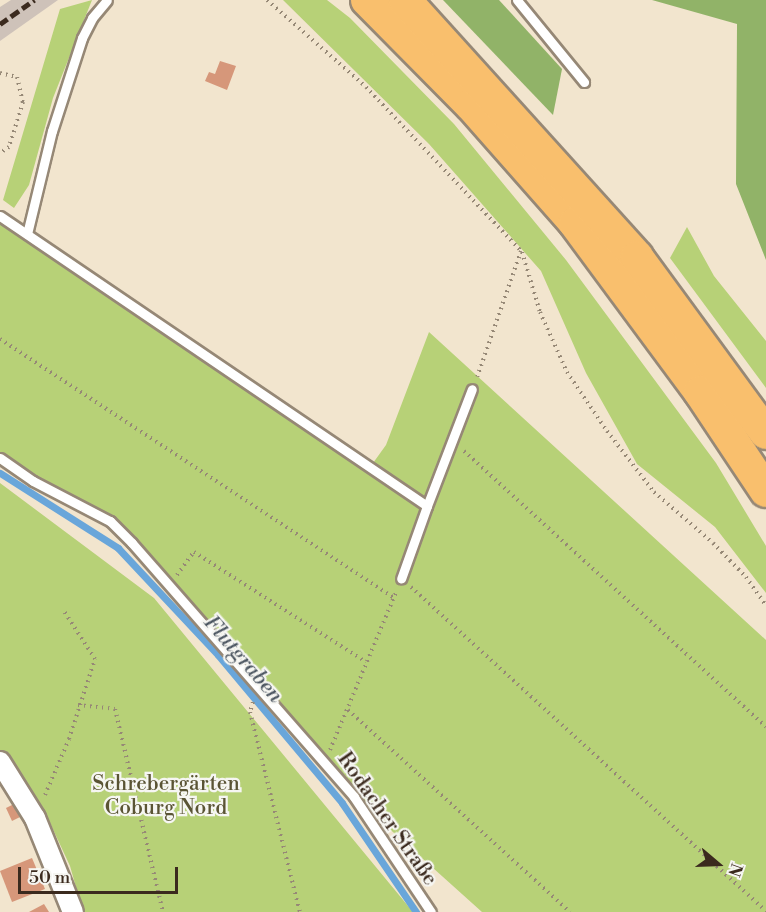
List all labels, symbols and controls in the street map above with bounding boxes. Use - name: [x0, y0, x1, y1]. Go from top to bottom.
- water label: Flutgraben: [198, 610, 288, 708]
- street label: Rodacher Straße: [332, 747, 442, 891]
- park label: Schrebergärten Coburg Nord: [92, 771, 240, 821]
- north arrow: [688, 834, 748, 894]
- scale bar: [21, 855, 182, 893]
- text: N: [724, 861, 747, 879]
- text: 50 m: [29, 866, 70, 889]

